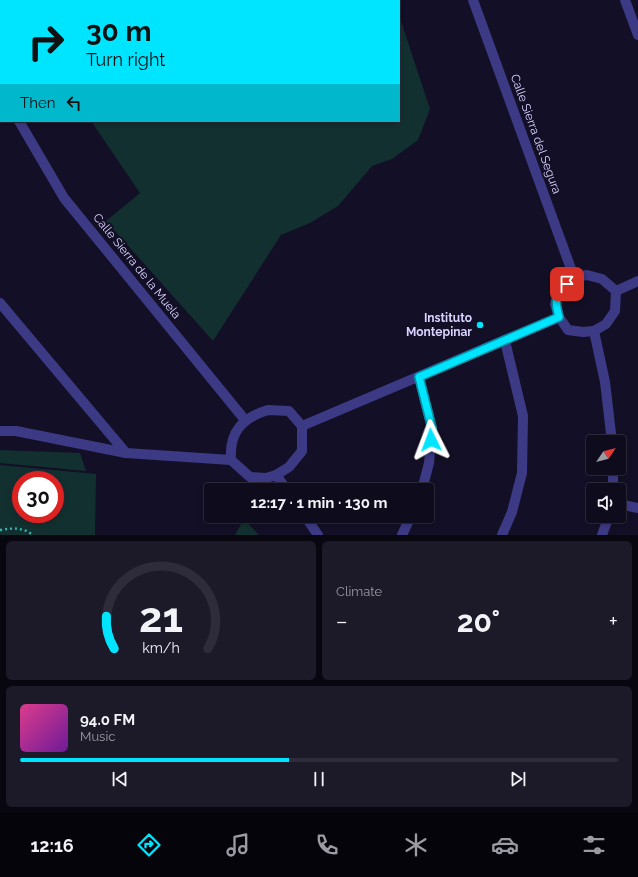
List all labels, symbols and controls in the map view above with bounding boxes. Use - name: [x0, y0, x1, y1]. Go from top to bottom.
- text: 30 m: [86, 15, 152, 48]
- icon: right: [20, 16, 72, 68]
- text: Turn right: [86, 49, 165, 70]
- street label: Calle Sierra del Segura: [508, 72, 564, 196]
- icon: left: [63, 92, 85, 114]
- text: Then: [20, 94, 55, 112]
- street label: Calle Sierra de la Muela: [90, 211, 184, 321]
- pin: [550, 267, 584, 301]
- icon: arrive: [556, 273, 578, 295]
- place label: Instituto Montepinar: [406, 311, 472, 339]
- marker: Instituto Montepinar: [475, 320, 485, 330]
- position arrow: [410, 419, 452, 461]
- north arrow: [586, 435, 626, 475]
- map controls: [586, 435, 626, 523]
- speed limit sign: 30: [12, 471, 64, 523]
- button: sound: [586, 483, 626, 523]
- text: 12:17 · 1 min · 130 m: [251, 494, 387, 512]
- text: Climate: [336, 584, 382, 599]
- text: 21: [139, 592, 183, 641]
- text: 20°: [457, 604, 500, 639]
- text: −: [336, 608, 348, 634]
- text: +: [609, 608, 618, 634]
- text: km/h: [142, 639, 180, 655]
- text: 94.0 FM: [80, 711, 135, 729]
- text: Music: [80, 729, 115, 744]
- icon: previous: [109, 768, 131, 790]
- icon: pause: [308, 768, 330, 790]
- icon: next: [507, 768, 529, 790]
- icon: directions: [135, 831, 163, 859]
- icon: music: [224, 831, 252, 859]
- icon: phone: [313, 831, 341, 859]
- icon: climate: [402, 831, 430, 859]
- icon: car: [491, 831, 519, 859]
- icon: filters: [580, 831, 608, 859]
- text: 12:16: [30, 835, 74, 856]

